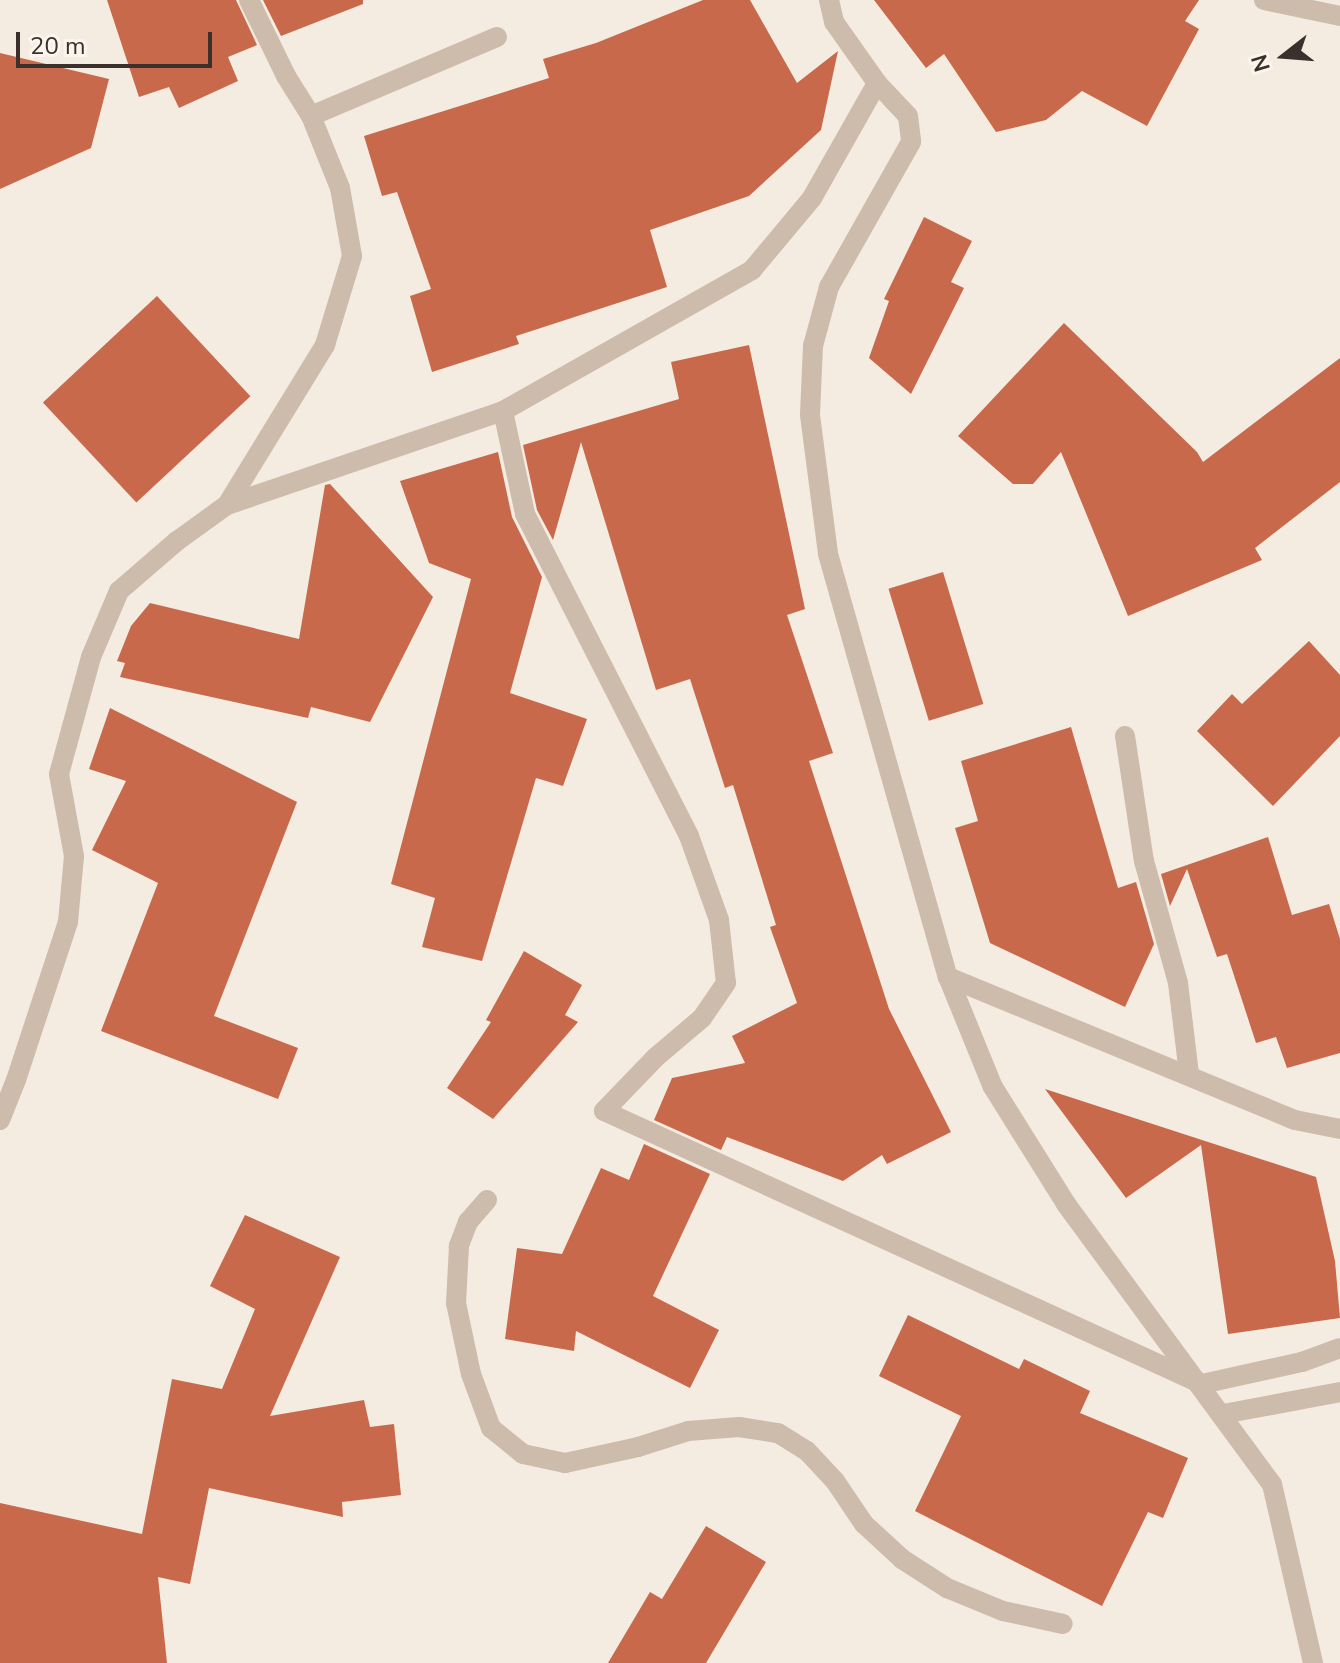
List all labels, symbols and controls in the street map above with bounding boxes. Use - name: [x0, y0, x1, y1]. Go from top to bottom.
- scale bar: [20, 16, 216, 66]
- north arrow: [1244, 16, 1324, 96]
- text: 20 m: [30, 30, 86, 62]
- text: N: [1244, 51, 1278, 75]

